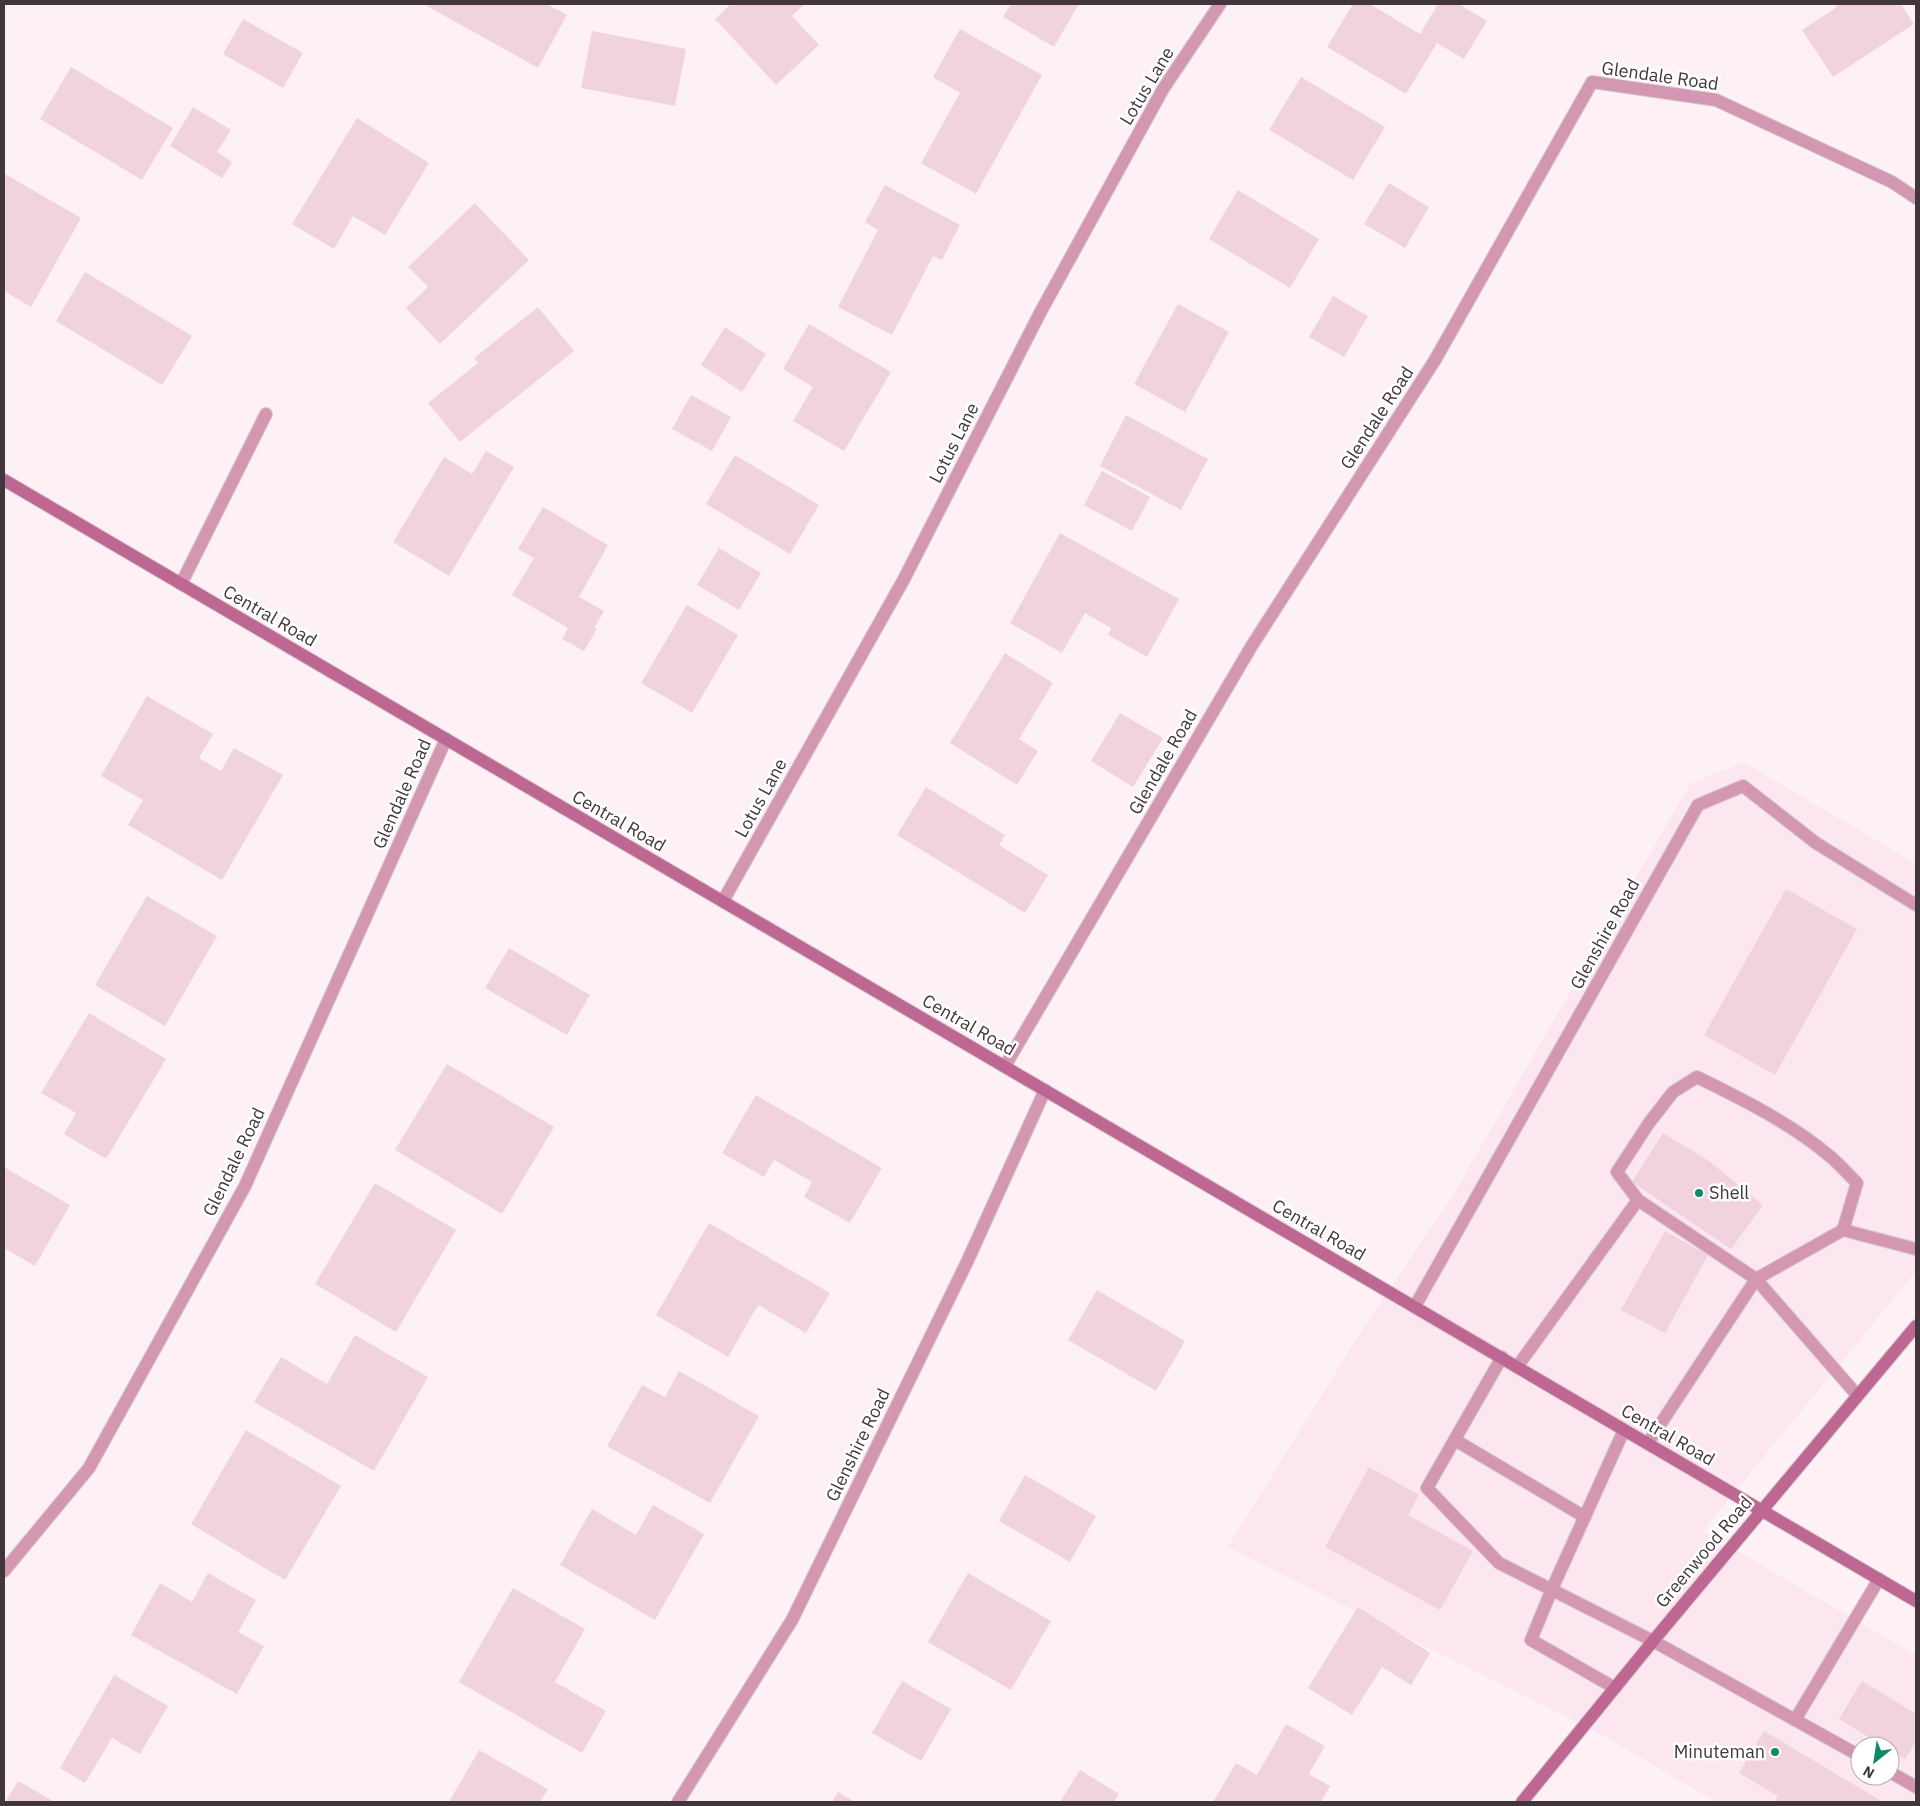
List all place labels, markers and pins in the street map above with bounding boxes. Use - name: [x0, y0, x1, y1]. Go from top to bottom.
- place label: Shell: [1709, 1181, 1749, 1204]
- marker: Shell: [1693, 1187, 1705, 1199]
- place label: Minuteman: [1674, 1740, 1765, 1763]
- marker: Minuteman: [1769, 1746, 1781, 1758]

